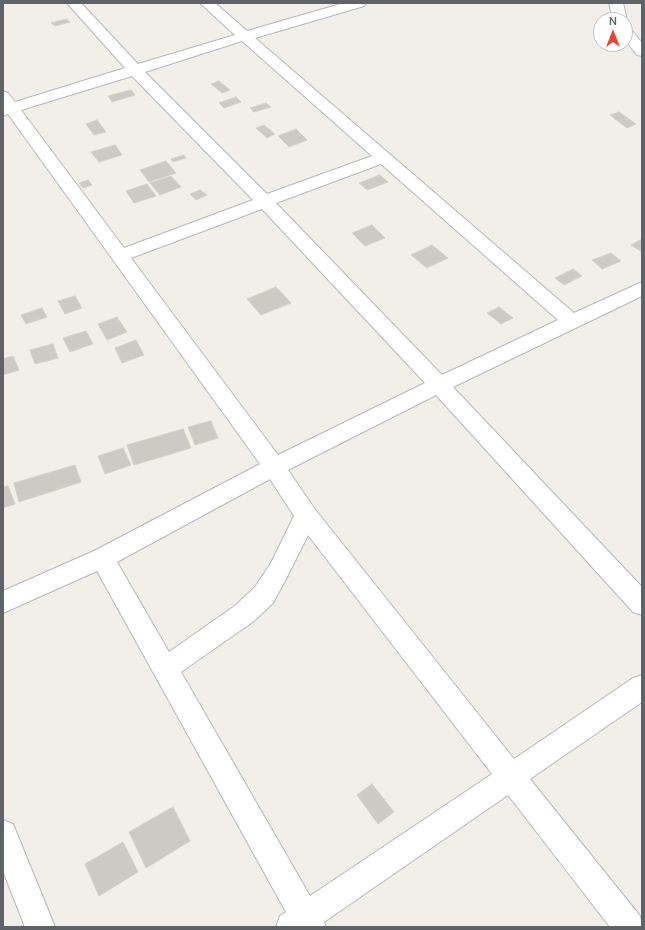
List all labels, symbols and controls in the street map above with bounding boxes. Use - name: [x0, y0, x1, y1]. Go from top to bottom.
- north arrow: [593, 12, 633, 52]
- text: N: [609, 13, 617, 28]

